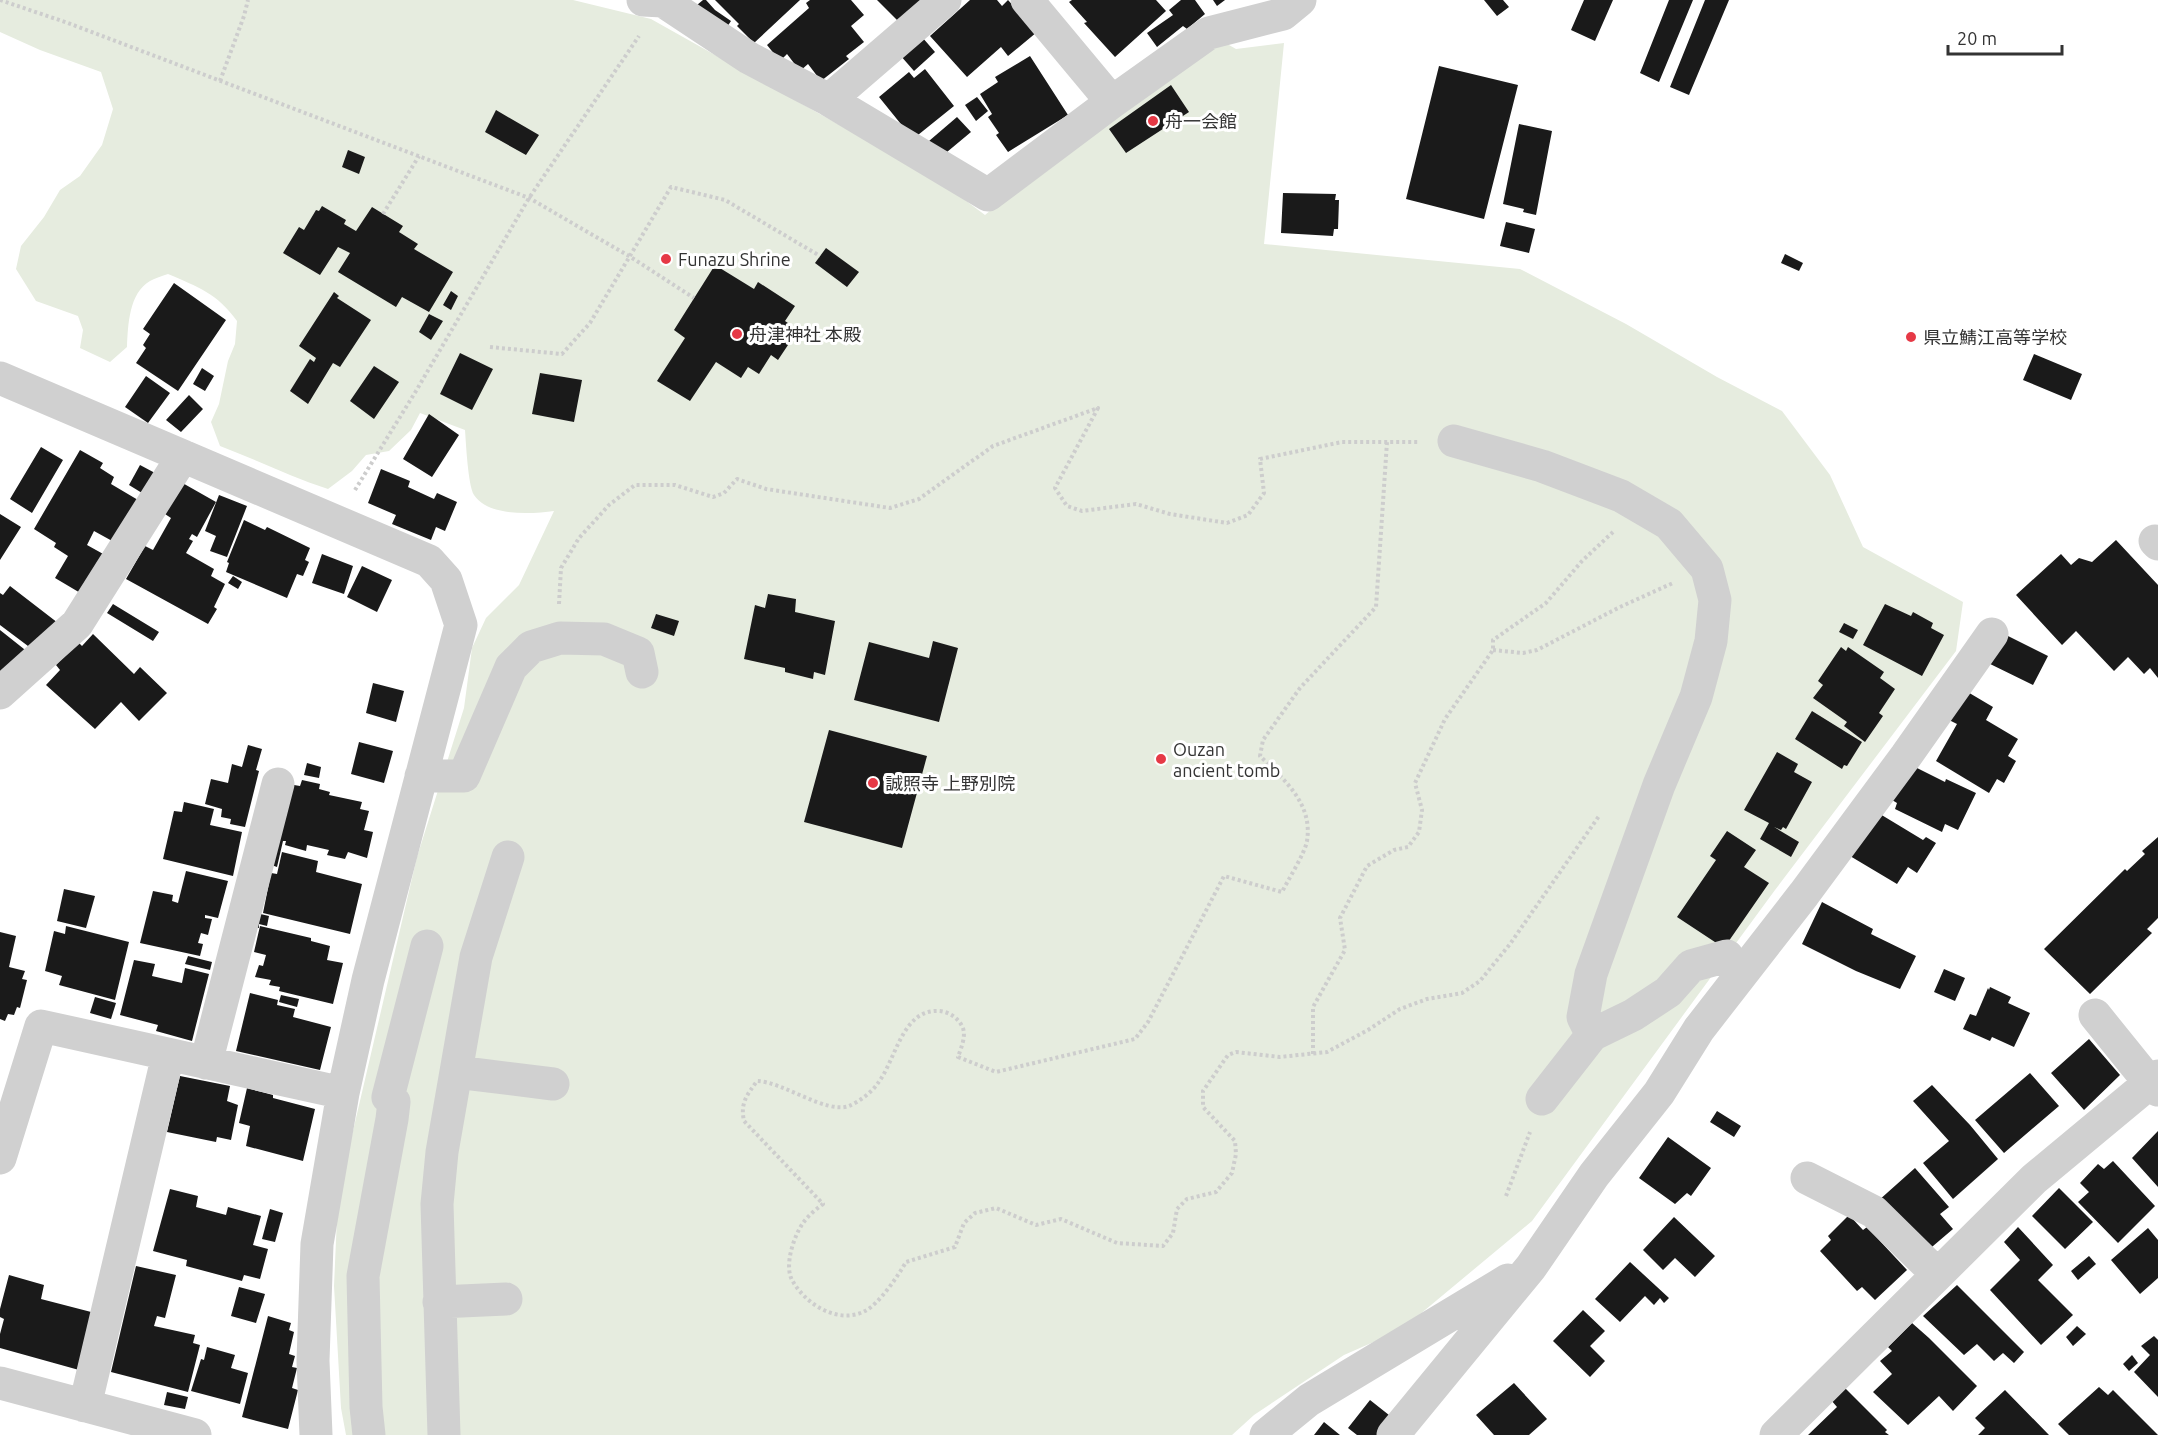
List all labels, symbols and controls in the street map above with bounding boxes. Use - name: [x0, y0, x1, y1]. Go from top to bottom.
- scale bar: [1948, 18, 2062, 56]
- text: 20 m: [1957, 28, 1997, 48]
- place label: 舟一会館: [1165, 111, 1237, 131]
- marker: 舟一会館: [1146, 114, 1160, 128]
- place label: Funazu Shrine: [678, 249, 791, 269]
- marker: Funazu Shrine: [659, 252, 673, 266]
- place label: 舟津神社 本殿: [749, 324, 861, 344]
- marker: 舟津神社 本殿: [730, 327, 744, 341]
- place label: 県立鯖江高等学校: [1923, 327, 2067, 347]
- marker: 県立鯖江高等学校: [1904, 330, 1918, 344]
- place label: Ouzan ancient tomb: [1173, 739, 1280, 780]
- marker: Ouzan ancient tomb: [1154, 752, 1168, 766]
- place label: 誠照寺 上野別院: [885, 773, 1015, 793]
- marker: 誠照寺 上野別院: [866, 776, 880, 790]

